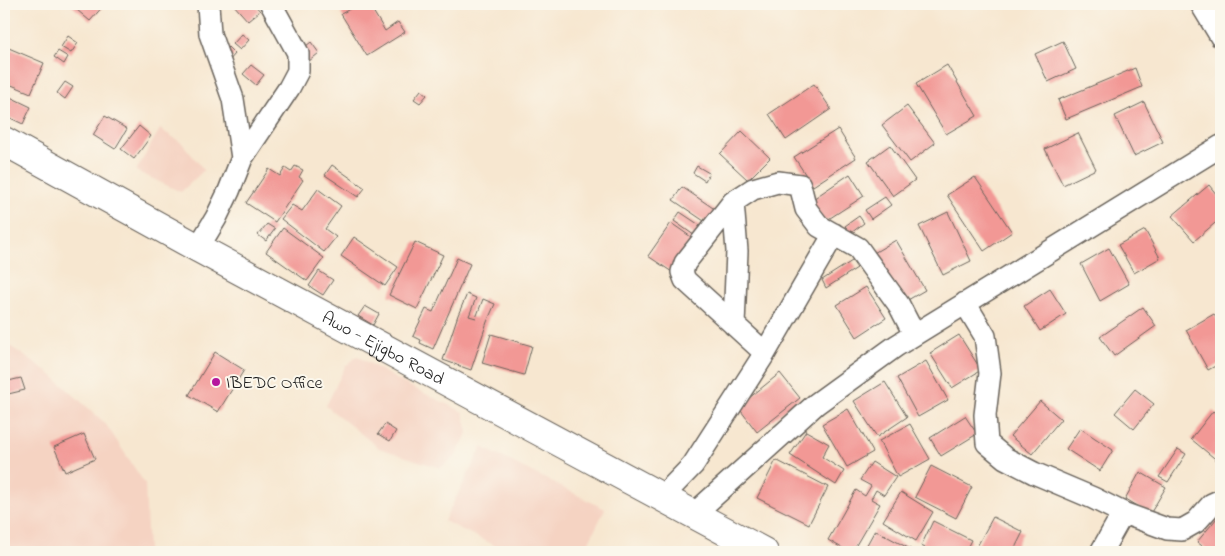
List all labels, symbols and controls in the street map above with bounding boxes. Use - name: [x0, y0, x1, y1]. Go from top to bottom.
- street label: Awo - Ejigbo Road: [317, 306, 448, 393]
- place label: IBEDC Office: [226, 371, 323, 397]
- marker: IBEDC Office: [210, 376, 222, 388]

